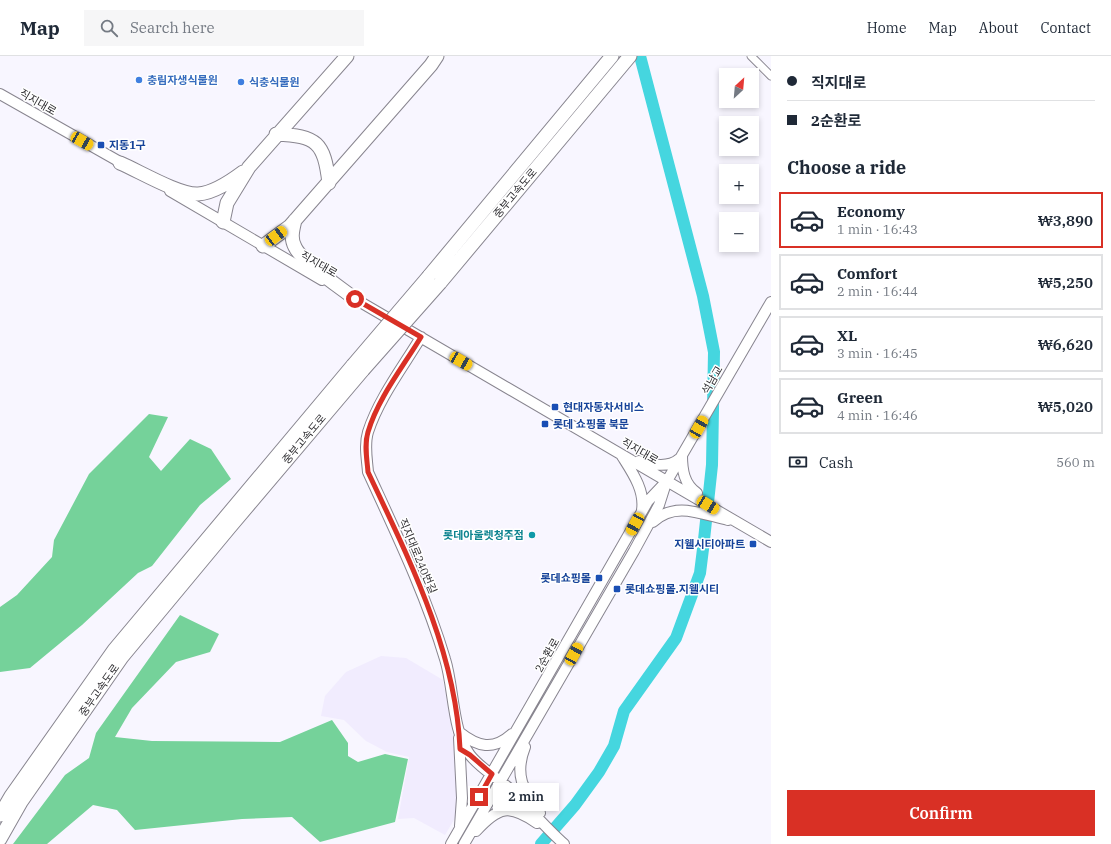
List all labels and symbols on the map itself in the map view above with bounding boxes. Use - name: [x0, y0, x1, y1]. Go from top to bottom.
- north arrow: [719, 68, 759, 108]
- place label: 충림자생식물원: [147, 73, 218, 87]
- marker: 충림자생식물원: [134, 75, 144, 85]
- place label: 식충식물원: [249, 75, 300, 89]
- marker: 식충식물원: [236, 77, 246, 87]
- street label: 직지대로: [17, 86, 59, 118]
- car: [69, 130, 95, 152]
- place label: 지동1구: [109, 138, 146, 152]
- marker: 지동1구: [96, 140, 106, 150]
- street label: 중부고속도로: [490, 165, 540, 221]
- car: [263, 224, 289, 248]
- street label: 직지대로: [298, 248, 340, 280]
- route start: [346, 290, 364, 308]
- car: [448, 350, 474, 372]
- street label: 석남교: [698, 363, 726, 397]
- place label: 현대자동차서비스: [563, 400, 644, 414]
- marker: 현대자동차서비스: [550, 402, 560, 412]
- street label: 중부고속도로: [279, 411, 329, 467]
- car: [688, 414, 710, 440]
- place label: 롯데 쇼핑몰 북문: [553, 417, 629, 431]
- marker: 롯데 쇼핑몰 북문: [540, 419, 550, 429]
- street label: 직지대로: [619, 435, 661, 467]
- car: [695, 494, 721, 516]
- car: [624, 511, 646, 537]
- street label: 직지대로240번길: [396, 516, 440, 596]
- place label: 롯데아울렛청주점: [443, 528, 524, 542]
- marker: 롯데아울렛청주점: [527, 530, 537, 540]
- place label: 지웰시티아파트: [674, 537, 745, 551]
- marker: 지웰시티아파트: [748, 539, 758, 549]
- place label: 롯데쇼핑몰: [540, 571, 591, 585]
- marker: 롯데쇼핑몰: [594, 573, 604, 583]
- place label: 롯데쇼핑몰.지웰시티: [625, 582, 719, 596]
- marker: 롯데쇼핑몰.지웰시티: [612, 584, 622, 594]
- street label: 2순환로: [532, 635, 562, 675]
- car: [563, 641, 585, 667]
- street label: 중부고속도로: [76, 661, 122, 719]
- callout: 2 min: [493, 783, 559, 811]
- route end: [470, 788, 488, 806]

